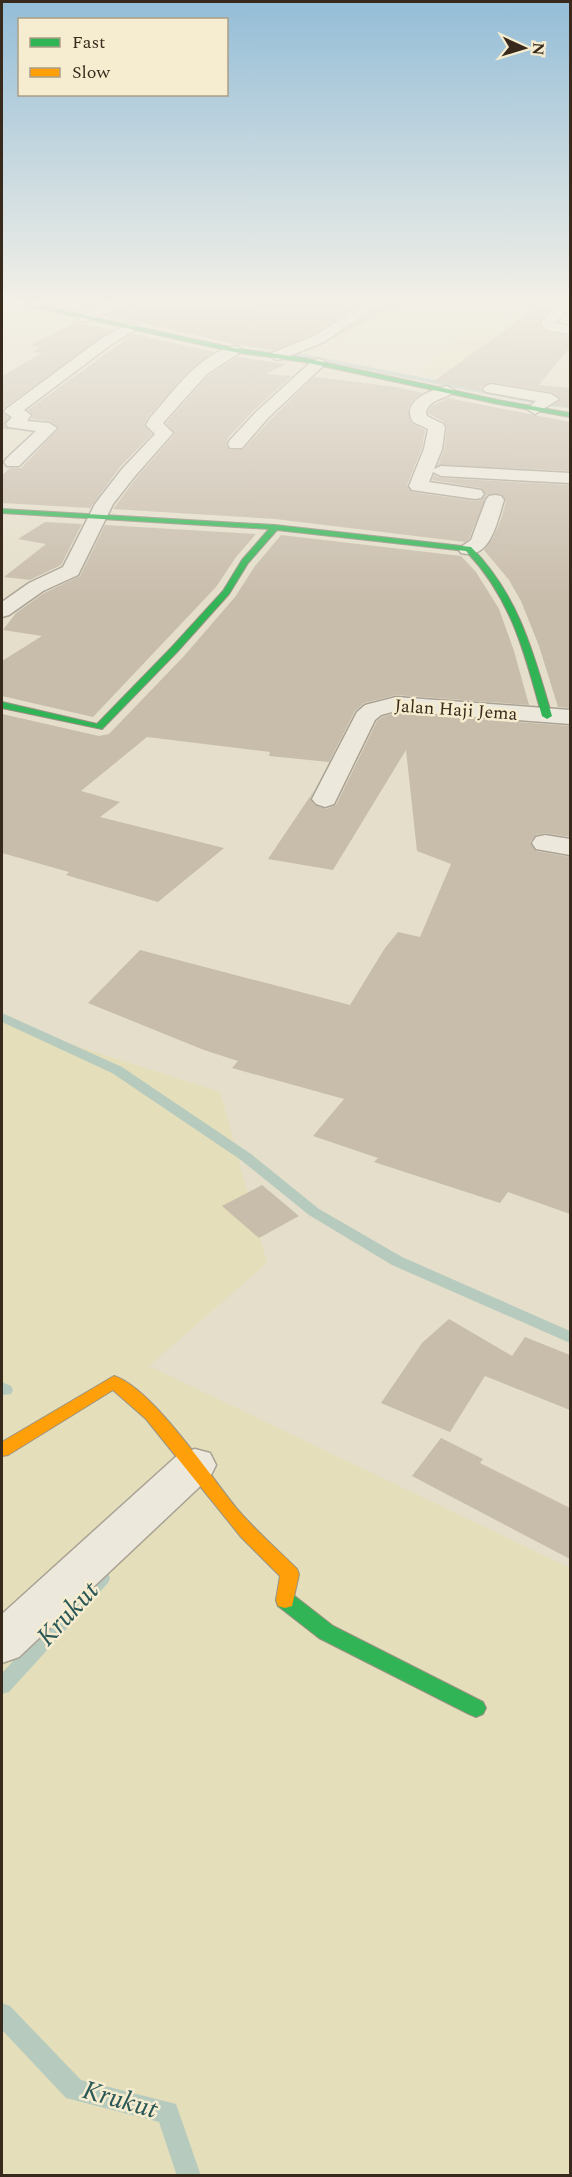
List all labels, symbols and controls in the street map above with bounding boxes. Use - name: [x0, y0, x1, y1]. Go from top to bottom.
- legend: [18, 18, 228, 96]
- north arrow: [494, 18, 554, 78]
- text: Fast: [72, 29, 105, 56]
- text: N: [526, 42, 550, 56]
- text: Slow: [72, 59, 111, 86]
- street label: Jalan Haji Jema: [394, 692, 518, 728]
- water label: Krukut: [27, 1571, 110, 1656]
- water label: Krukut: [77, 2069, 163, 2131]

